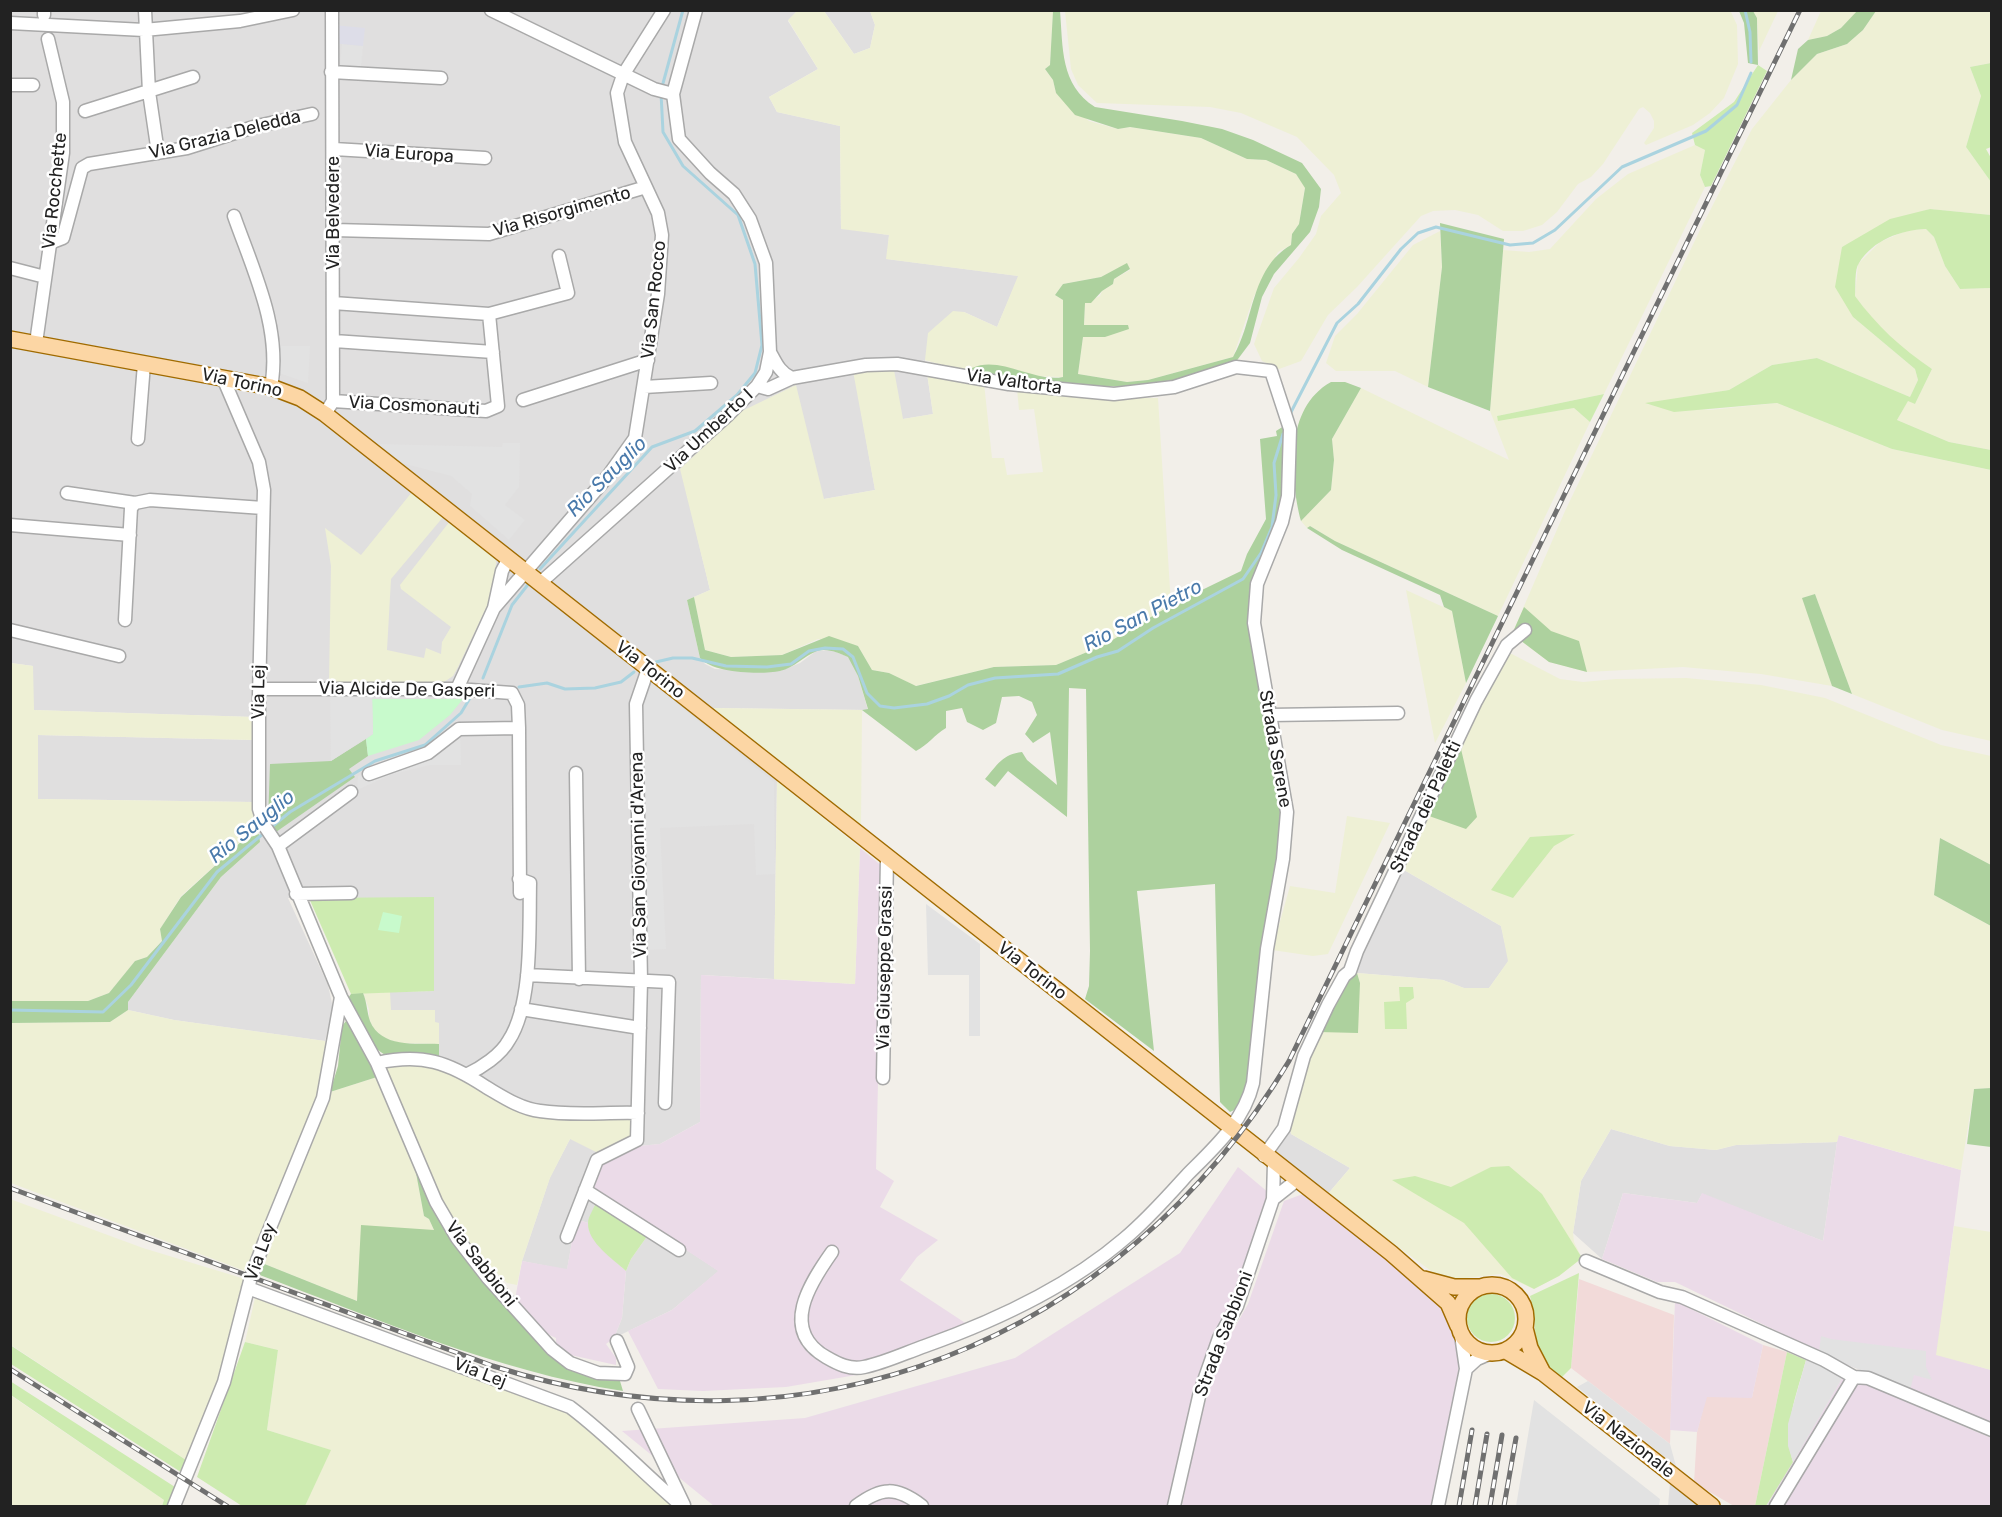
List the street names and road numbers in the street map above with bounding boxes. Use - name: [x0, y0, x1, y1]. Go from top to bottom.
- street label: Via Grazia Deledda: [147, 106, 303, 164]
- street label: Via Rocchette: [38, 131, 72, 251]
- street label: Via Europa: [363, 140, 455, 168]
- street label: Via Belvedere: [323, 156, 345, 270]
- street label: Via Risorgimento: [491, 182, 633, 242]
- street label: Via San Rocco: [637, 240, 671, 360]
- street label: Via Torino: [200, 364, 284, 402]
- street label: Via Valtorta: [965, 365, 1063, 399]
- street label: Via Umberto I: [660, 384, 758, 478]
- street label: Via Cosmonauti: [348, 392, 480, 420]
- street label: Via Torino: [611, 636, 689, 704]
- street label: Via Lej: [248, 664, 270, 720]
- street label: Via Alcide De Gasperi: [319, 678, 495, 702]
- street label: Strada Serene: [1254, 689, 1296, 809]
- street label: Strada dei Paletti: [1386, 737, 1466, 877]
- street label: Via San Giovanni d'Arena: [626, 751, 652, 959]
- street label: Via Giuseppe Grassi: [873, 885, 897, 1051]
- street label: Via Torino: [993, 937, 1071, 1005]
- street label: Via Sabbioni: [441, 1217, 521, 1311]
- street label: Via Ley: [241, 1220, 281, 1284]
- street label: Strada Sabbioni: [1190, 1268, 1258, 1400]
- street label: Via Lej: [450, 1353, 510, 1393]
- street label: Via Nazionale: [1577, 1397, 1679, 1483]

